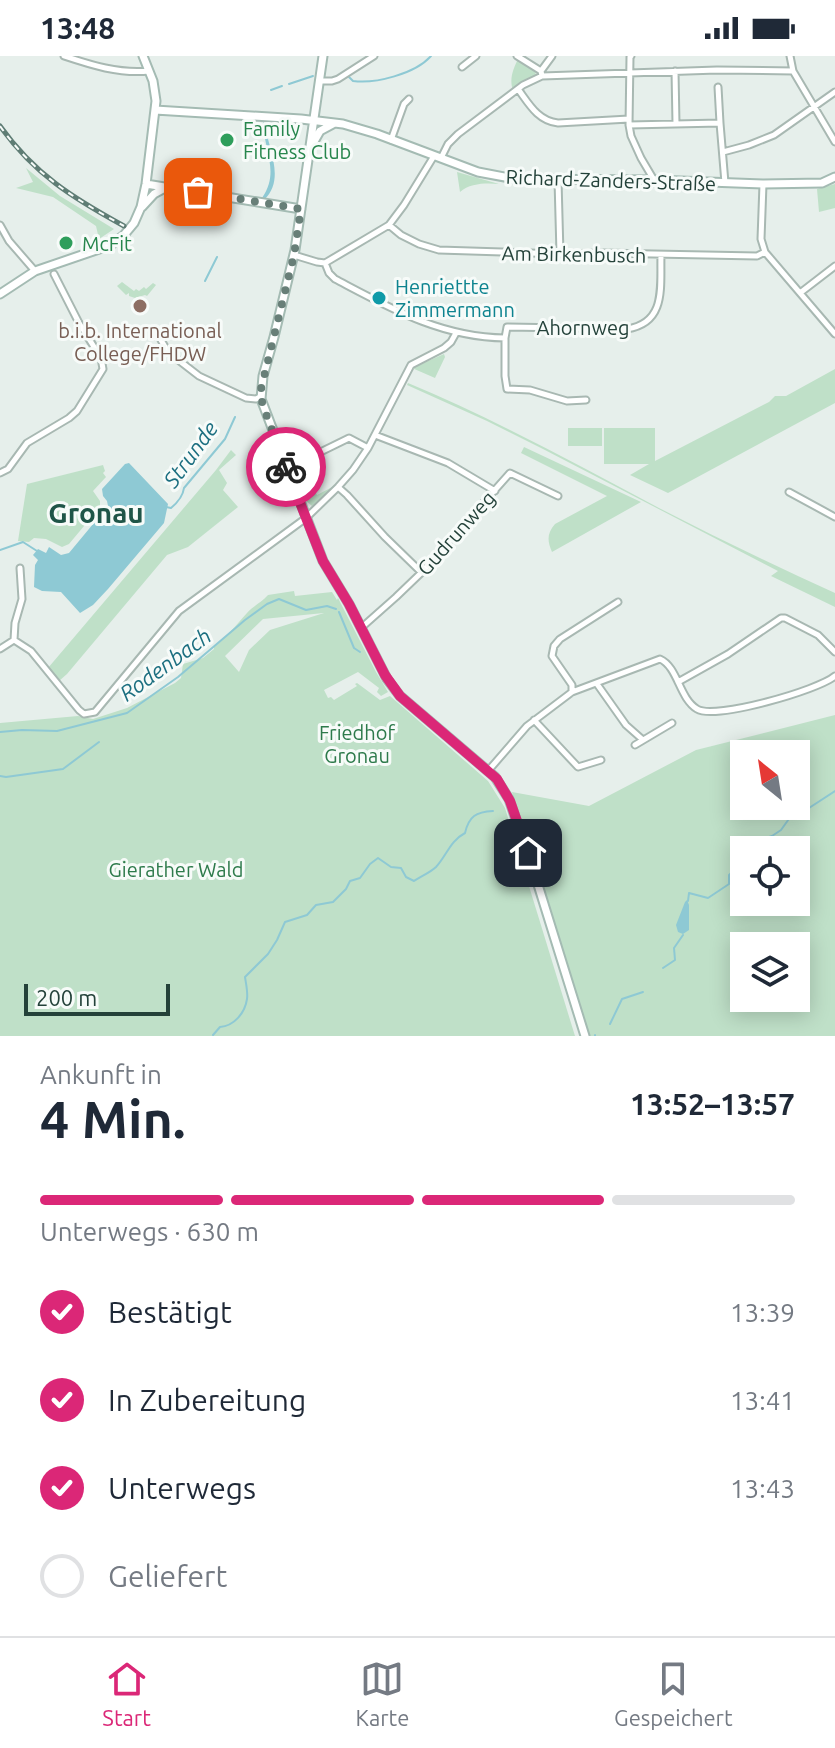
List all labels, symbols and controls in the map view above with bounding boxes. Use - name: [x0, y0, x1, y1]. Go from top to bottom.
- text: 13:48: [40, 11, 115, 45]
- place label: Family Fitness Club: [243, 117, 351, 163]
- marker: Family Fitness Club: [218, 131, 236, 149]
- pin: [164, 158, 232, 226]
- street label: Richard-Zanders-Straße: [505, 165, 717, 195]
- icon: bag: [176, 170, 220, 214]
- place label: McFit: [82, 232, 132, 255]
- marker: McFit: [57, 234, 75, 252]
- street label: Am Birkenbusch: [501, 241, 647, 267]
- place label: Henriettte Zimmermann: [395, 275, 515, 321]
- marker: Henriettte Zimmermann: [370, 289, 388, 307]
- marker: b.i.b. International College/FHDW: [131, 297, 149, 315]
- street label: Ahornweg: [536, 316, 630, 339]
- place label: b.i.b. International College/FHDW: [58, 319, 222, 365]
- water label: Strunde: [157, 416, 222, 493]
- courier: [246, 427, 326, 507]
- icon: bike: [264, 445, 308, 489]
- street label: Gudrunweg: [412, 486, 500, 580]
- district label: Gronau: [48, 497, 144, 528]
- water label: Rodenbach: [114, 622, 216, 706]
- park label: Friedhof Gronau: [319, 721, 395, 767]
- north arrow: [730, 740, 810, 820]
- map controls: [730, 740, 810, 1012]
- pin: [494, 819, 562, 887]
- icon: home: [506, 831, 550, 875]
- button: locate: [730, 836, 810, 916]
- park label: Gierather Wald: [109, 858, 243, 881]
- button: layers: [730, 932, 810, 1012]
- scale bar: [24, 980, 170, 1016]
- text: 200 m: [36, 985, 97, 1010]
- text: Ankunft in: [40, 1060, 162, 1089]
- text: 13:52–13:57: [630, 1087, 795, 1121]
- text: 4 Min.: [40, 1090, 186, 1148]
- text: Unterwegs · 630 m: [40, 1217, 259, 1246]
- icon: check: [40, 1290, 84, 1334]
- text: Bestätigt: [108, 1295, 232, 1329]
- text: 13:39: [730, 1298, 795, 1327]
- icon: check: [40, 1378, 84, 1422]
- text: In Zubereitung: [108, 1383, 306, 1417]
- text: 13:41: [730, 1386, 795, 1415]
- icon: check: [40, 1466, 84, 1510]
- text: Unterwegs: [108, 1471, 256, 1505]
- text: 13:43: [730, 1474, 795, 1503]
- text: Geliefert: [108, 1559, 227, 1593]
- tab: Start: [102, 1657, 151, 1730]
- tab: Karte: [356, 1657, 409, 1730]
- tab: Gespeichert: [614, 1657, 733, 1730]

